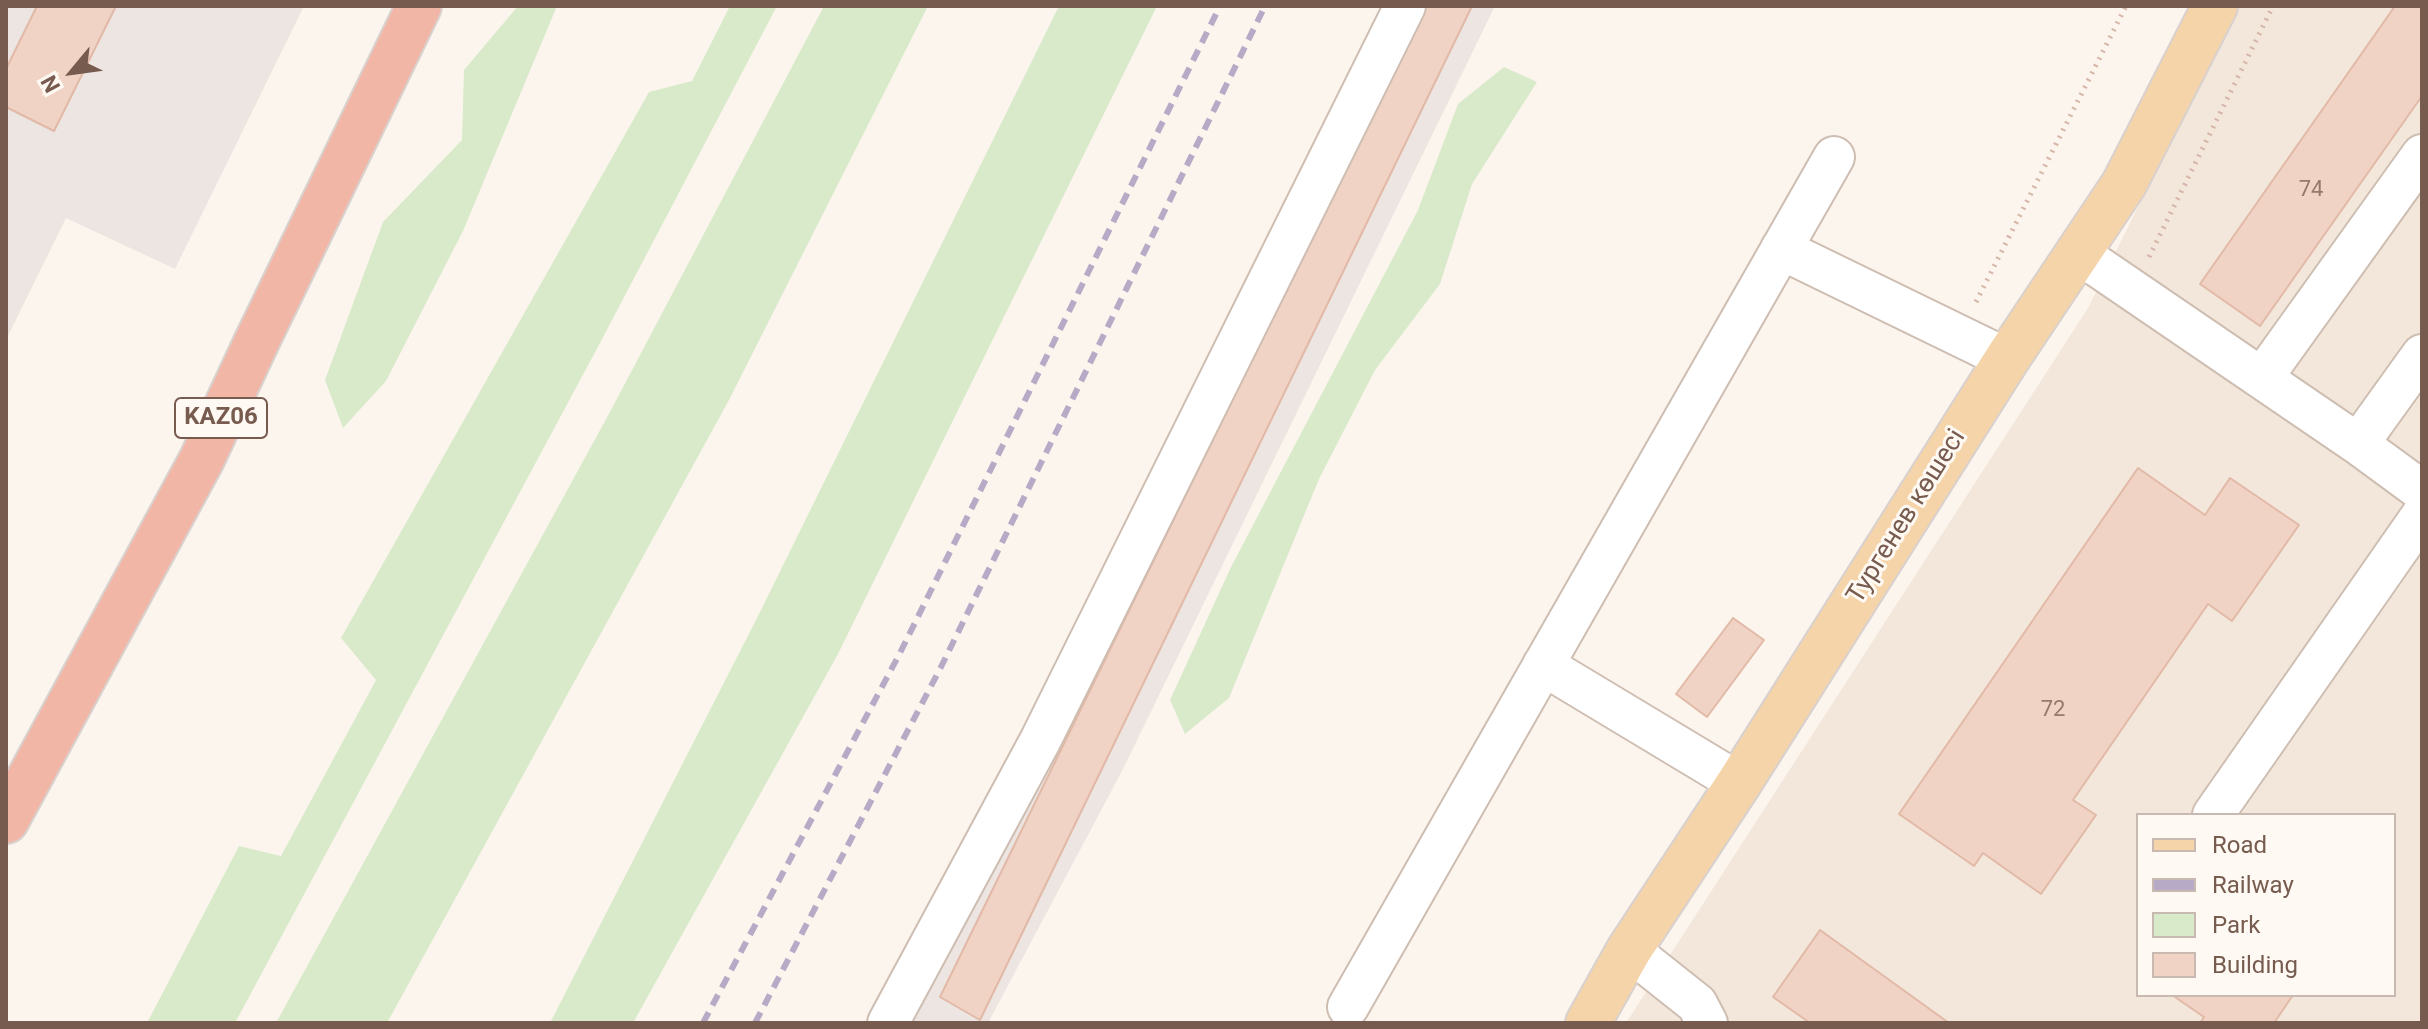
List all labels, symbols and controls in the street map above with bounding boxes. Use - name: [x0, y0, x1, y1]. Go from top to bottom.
- north arrow: [32, 32, 112, 112]
- text: N: [36, 71, 65, 97]
- house number: 74: [2299, 177, 2323, 203]
- road number: KАZ06: [175, 398, 267, 438]
- street label: Тургенев көшесі: [1841, 424, 1973, 610]
- house number: 72: [2041, 697, 2065, 723]
- legend: [2136, 813, 2396, 997]
- text: Road: [2212, 831, 2267, 859]
- text: Railway: [2212, 871, 2294, 899]
- text: Park: [2212, 911, 2260, 939]
- text: Building: [2212, 951, 2298, 979]

